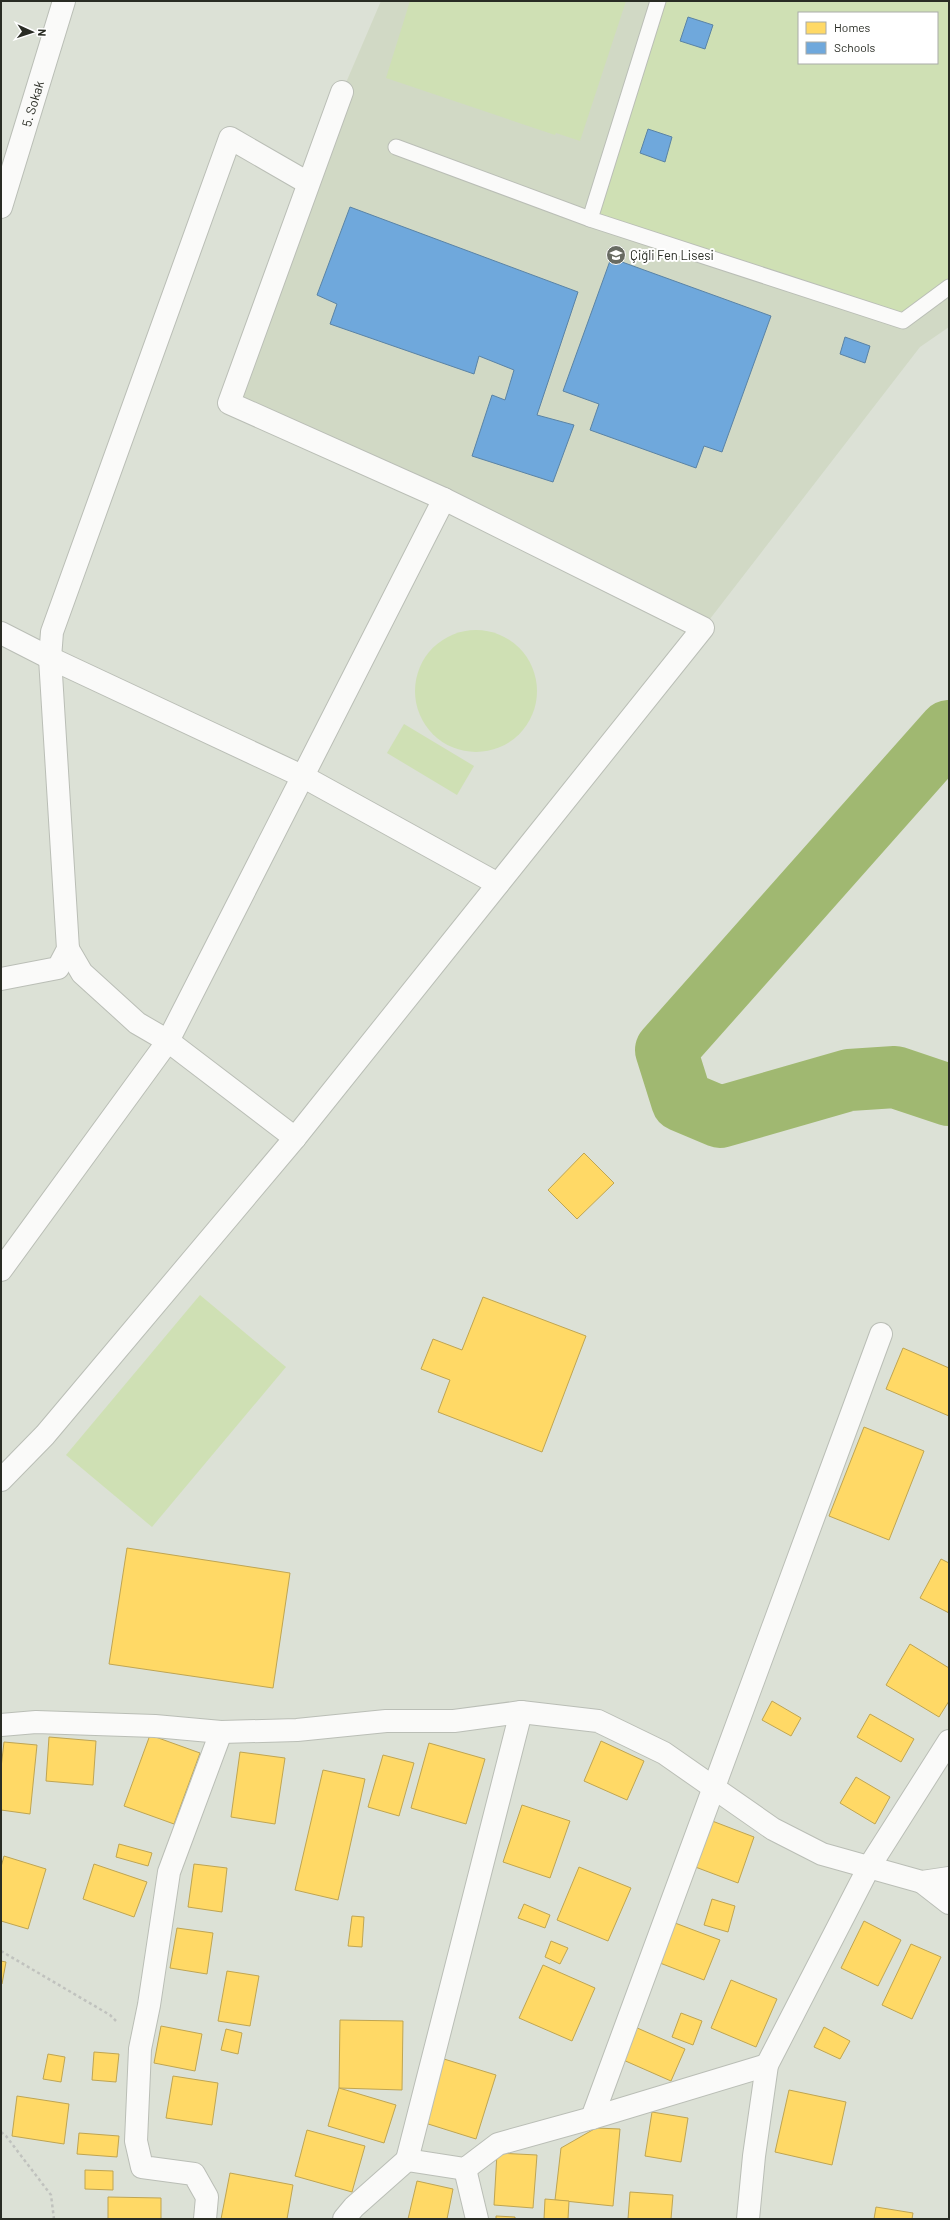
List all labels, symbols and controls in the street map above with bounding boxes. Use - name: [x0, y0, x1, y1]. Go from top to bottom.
- north arrow: [12, 12, 52, 52]
- legend: [798, 12, 938, 64]
- text: Homes: [834, 20, 871, 34]
- text: N: [36, 29, 49, 37]
- text: Schools: [834, 40, 875, 54]
- street label: 5. Sokak: [18, 78, 47, 129]
- school or university icon: Çiğli Fen Lisesi: [605, 244, 627, 266]
- place label: Çiğli Fen Lisesi: [630, 247, 714, 263]

